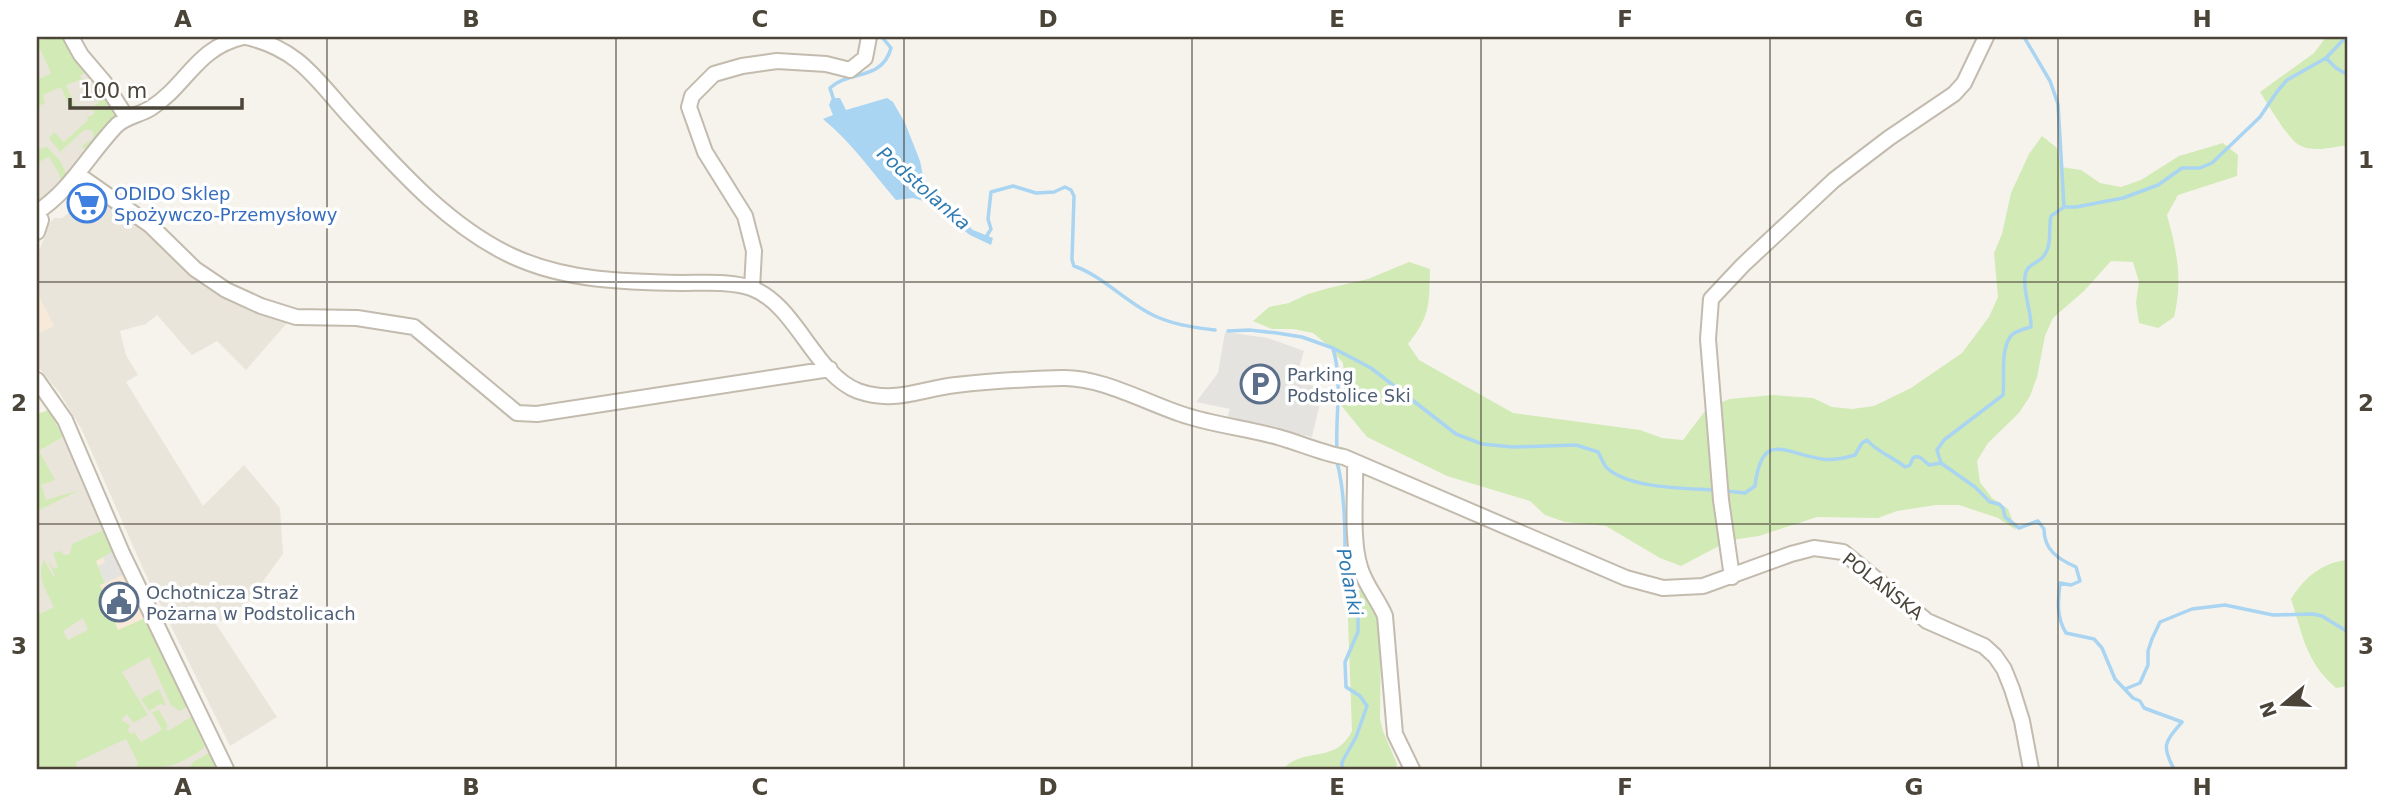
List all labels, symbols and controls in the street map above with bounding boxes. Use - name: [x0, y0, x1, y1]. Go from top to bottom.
- text: A: [174, 6, 192, 32]
- text: B: [462, 6, 480, 32]
- text: C: [752, 6, 768, 32]
- text: D: [1038, 6, 1058, 32]
- text: E: [1329, 6, 1345, 32]
- text: F: [1617, 6, 1633, 32]
- text: G: [1905, 6, 1923, 32]
- text: H: [2192, 6, 2212, 32]
- scale bar: [70, 66, 242, 110]
- text: 100 m: [80, 79, 147, 103]
- water label: Podstolanka: [873, 142, 975, 234]
- text: 1: [11, 147, 27, 173]
- text: 1: [2358, 147, 2374, 173]
- supermarket icon: ODIDO Sklep Spożywczo-Przemysłowy: [66, 182, 108, 224]
- place label: ODIDO Sklep Spożywczo-Przemysłowy: [114, 183, 338, 225]
- parking icon: Parking Podstolice Ski: [1239, 363, 1281, 405]
- place label: Parking Podstolice Ski: [1287, 364, 1411, 406]
- text: 2: [11, 390, 27, 416]
- text: 2: [2358, 390, 2374, 416]
- water label: Polanki: [1333, 546, 1367, 618]
- street label: POLAŃSKA: [1839, 548, 1928, 624]
- public building icon: Ochotnicza Straż Pożarna w Podstolicach: [98, 581, 140, 623]
- place label: Ochotnicza Straż Pożarna w Podstolicach: [146, 582, 356, 624]
- text: 3: [11, 633, 27, 659]
- text: 3: [2358, 633, 2374, 659]
- north arrow: [2248, 670, 2318, 740]
- text: N: [2255, 698, 2281, 721]
- text: A: [174, 774, 192, 800]
- text: B: [462, 774, 480, 800]
- text: C: [752, 774, 768, 800]
- text: D: [1038, 774, 1058, 800]
- text: E: [1329, 774, 1345, 800]
- text: F: [1617, 774, 1633, 800]
- text: G: [1905, 774, 1923, 800]
- text: H: [2192, 774, 2212, 800]

